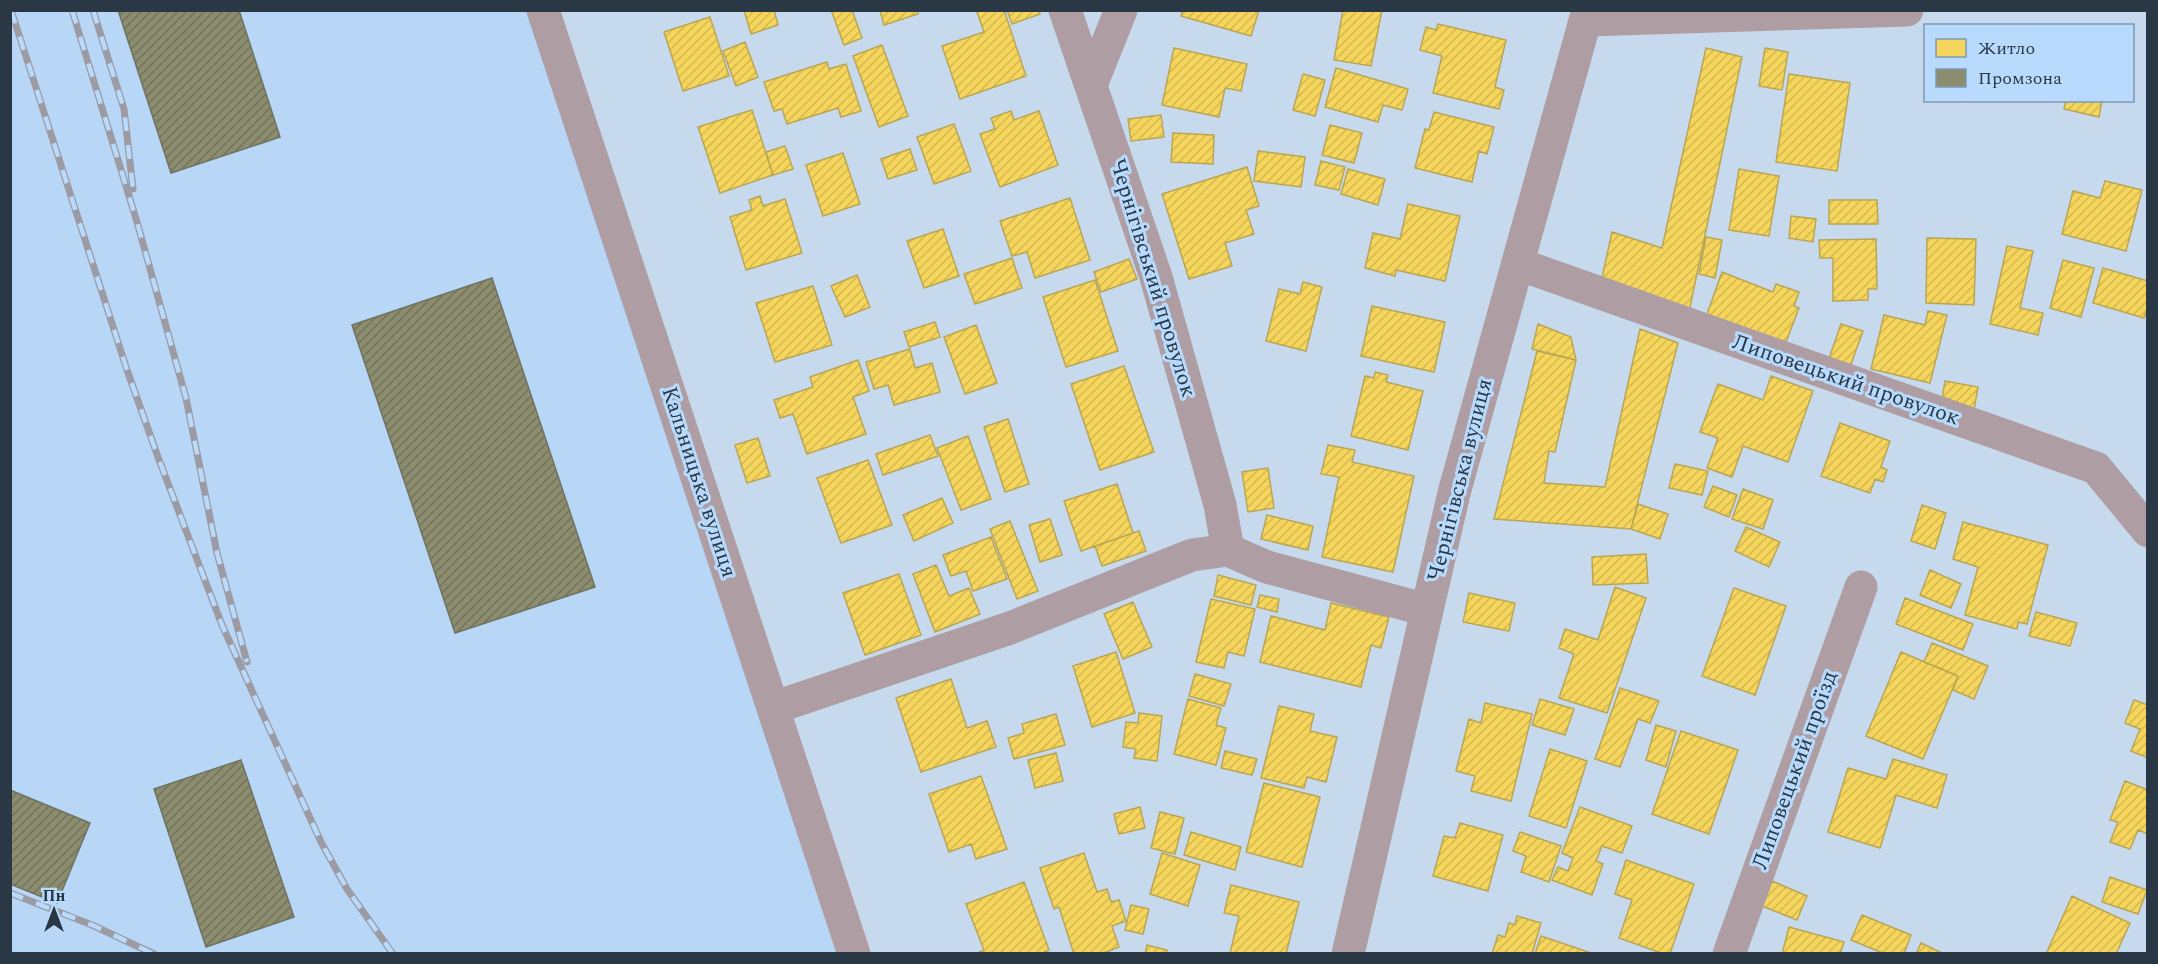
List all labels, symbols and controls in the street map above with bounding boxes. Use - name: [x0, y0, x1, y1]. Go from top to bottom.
- legend: [1924, 24, 2134, 102]
- text: Житло: [1978, 35, 2035, 62]
- text: Промзона: [1978, 65, 2062, 92]
- street label: Чернігівський провулок: [1101, 155, 1205, 401]
- street label: Липовецький провулок: [1728, 326, 1964, 434]
- street label: Чернігівська вулиця: [1419, 375, 1501, 585]
- street label: Кальницька вулиця: [653, 382, 745, 582]
- street label: Липовецький проїзд: [1744, 666, 1846, 874]
- north arrow: [24, 880, 84, 940]
- text: Пн: [42, 884, 66, 908]

